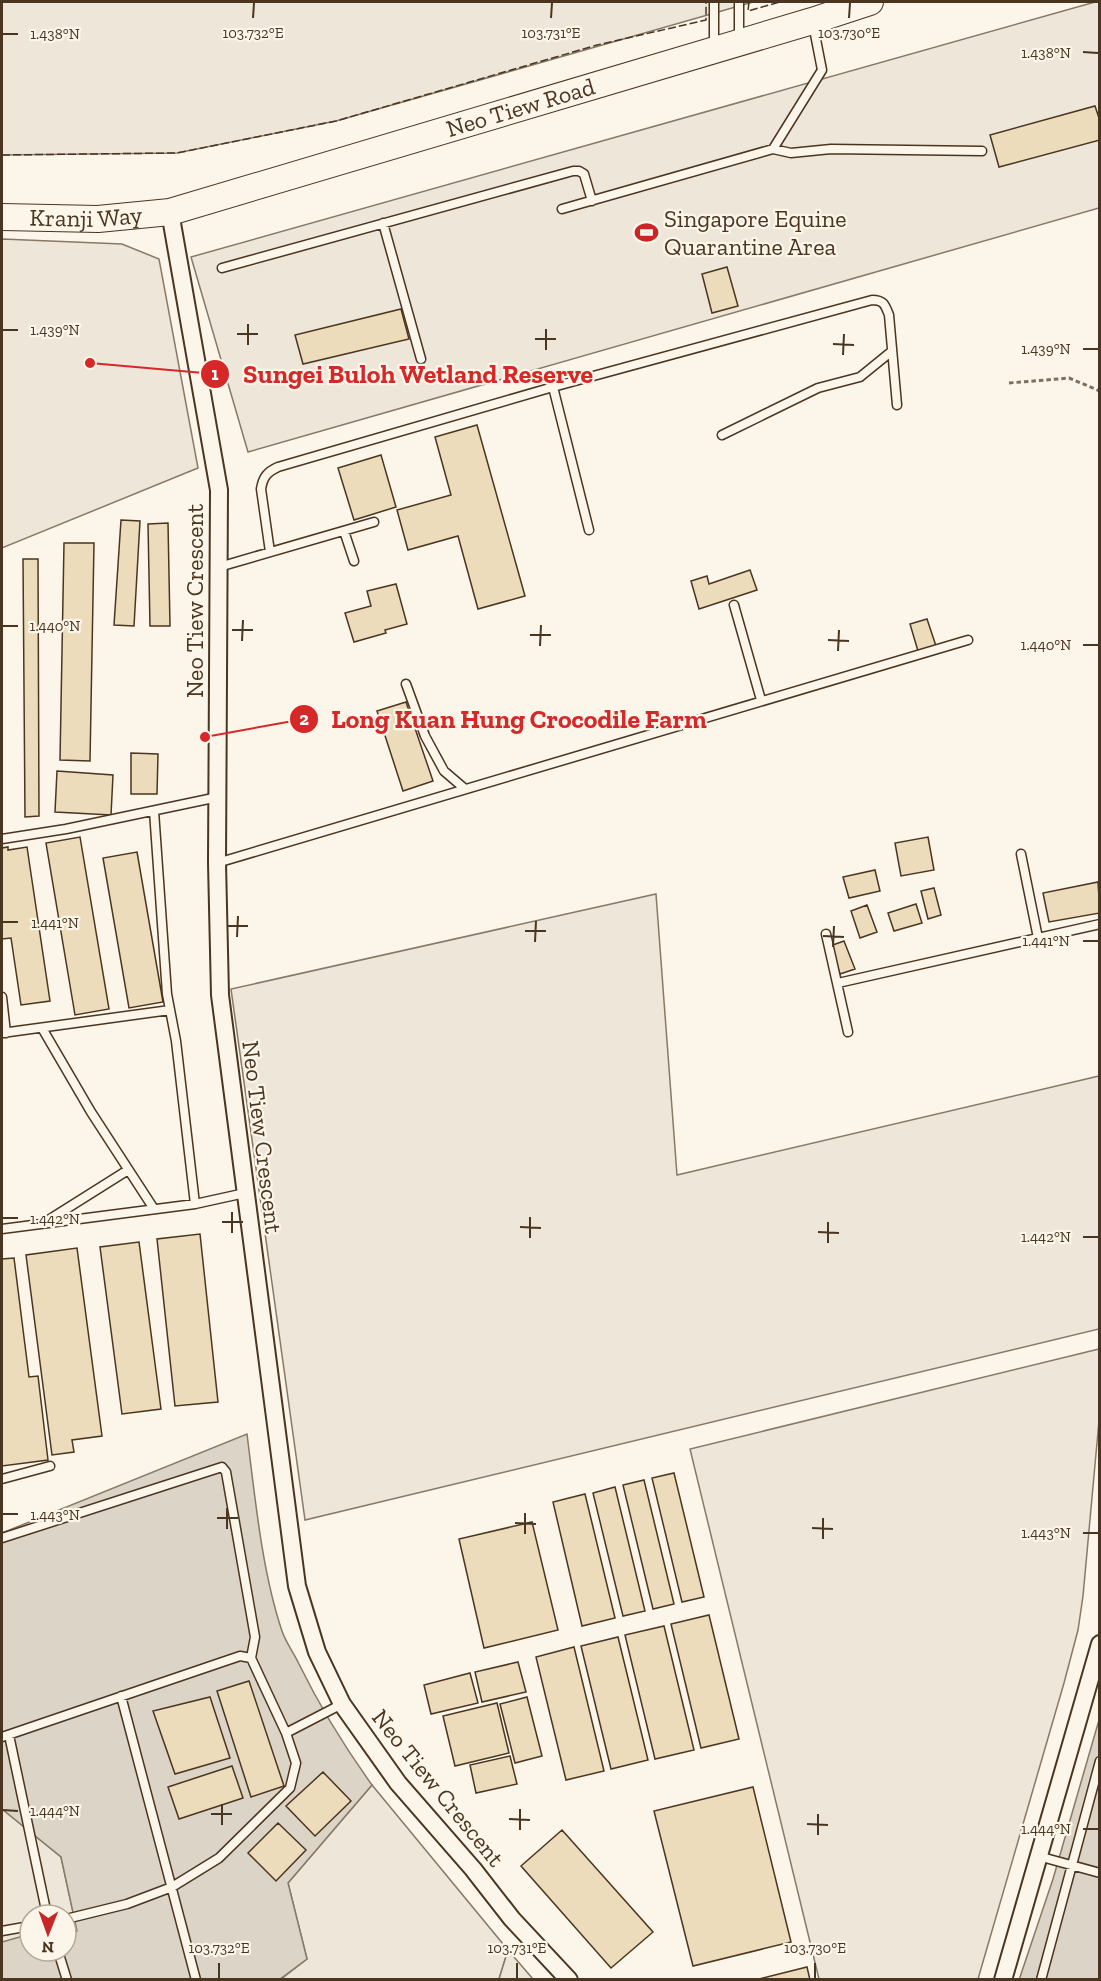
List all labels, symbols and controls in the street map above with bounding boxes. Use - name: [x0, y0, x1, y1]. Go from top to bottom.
- text: 103.732°E: [222, 24, 284, 42]
- text: 103.731°E: [522, 24, 581, 42]
- text: 103.730°E: [818, 24, 880, 42]
- text: 1.438°N: [30, 25, 80, 43]
- text: 1.438°N: [1021, 44, 1071, 62]
- street label: Neo Tiew Road: [443, 71, 598, 143]
- street label: Kranji Way: [29, 200, 144, 233]
- place label: Singapore Equine Quarantine Area: [664, 204, 846, 261]
- sports icon: Singapore Equine Quarantine Area: [633, 220, 659, 246]
- text: 1.439°N: [30, 321, 80, 339]
- text: 1.439°N: [1021, 340, 1071, 358]
- callout: Sungei Buloh Wetland Reserve: [200, 352, 605, 396]
- text: Sungei Buloh Wetland Reserve: [243, 358, 593, 390]
- text: 1: [211, 363, 219, 385]
- street label: Neo Tiew Crescent: [180, 504, 209, 698]
- text: 1.440°N: [30, 617, 80, 635]
- text: 1.440°N: [1021, 636, 1071, 654]
- callout: Long Kuan Hung Crocodile Farm: [289, 697, 719, 741]
- text: Long Kuan Hung Crocodile Farm: [331, 703, 707, 735]
- text: 2: [299, 708, 309, 730]
- text: 1.441°N: [31, 914, 79, 932]
- text: 1.441°N: [1022, 932, 1070, 950]
- street label: Neo Tiew Crescent: [236, 1039, 289, 1235]
- text: 1.442°N: [30, 1210, 80, 1228]
- text: 1.442°N: [1021, 1228, 1071, 1246]
- text: 1.443°N: [30, 1506, 80, 1524]
- text: 1.443°N: [1021, 1524, 1071, 1542]
- street label: Neo Tiew Crescent: [366, 1703, 511, 1872]
- text: 1.444°N: [30, 1802, 80, 1820]
- text: 1.444°N: [1021, 1820, 1071, 1838]
- north arrow: [18, 1903, 78, 1963]
- text: N: [41, 1938, 54, 1957]
- text: 103.732°E: [188, 1939, 250, 1957]
- text: 103.731°E: [488, 1939, 547, 1957]
- text: 103.730°E: [784, 1939, 846, 1957]

